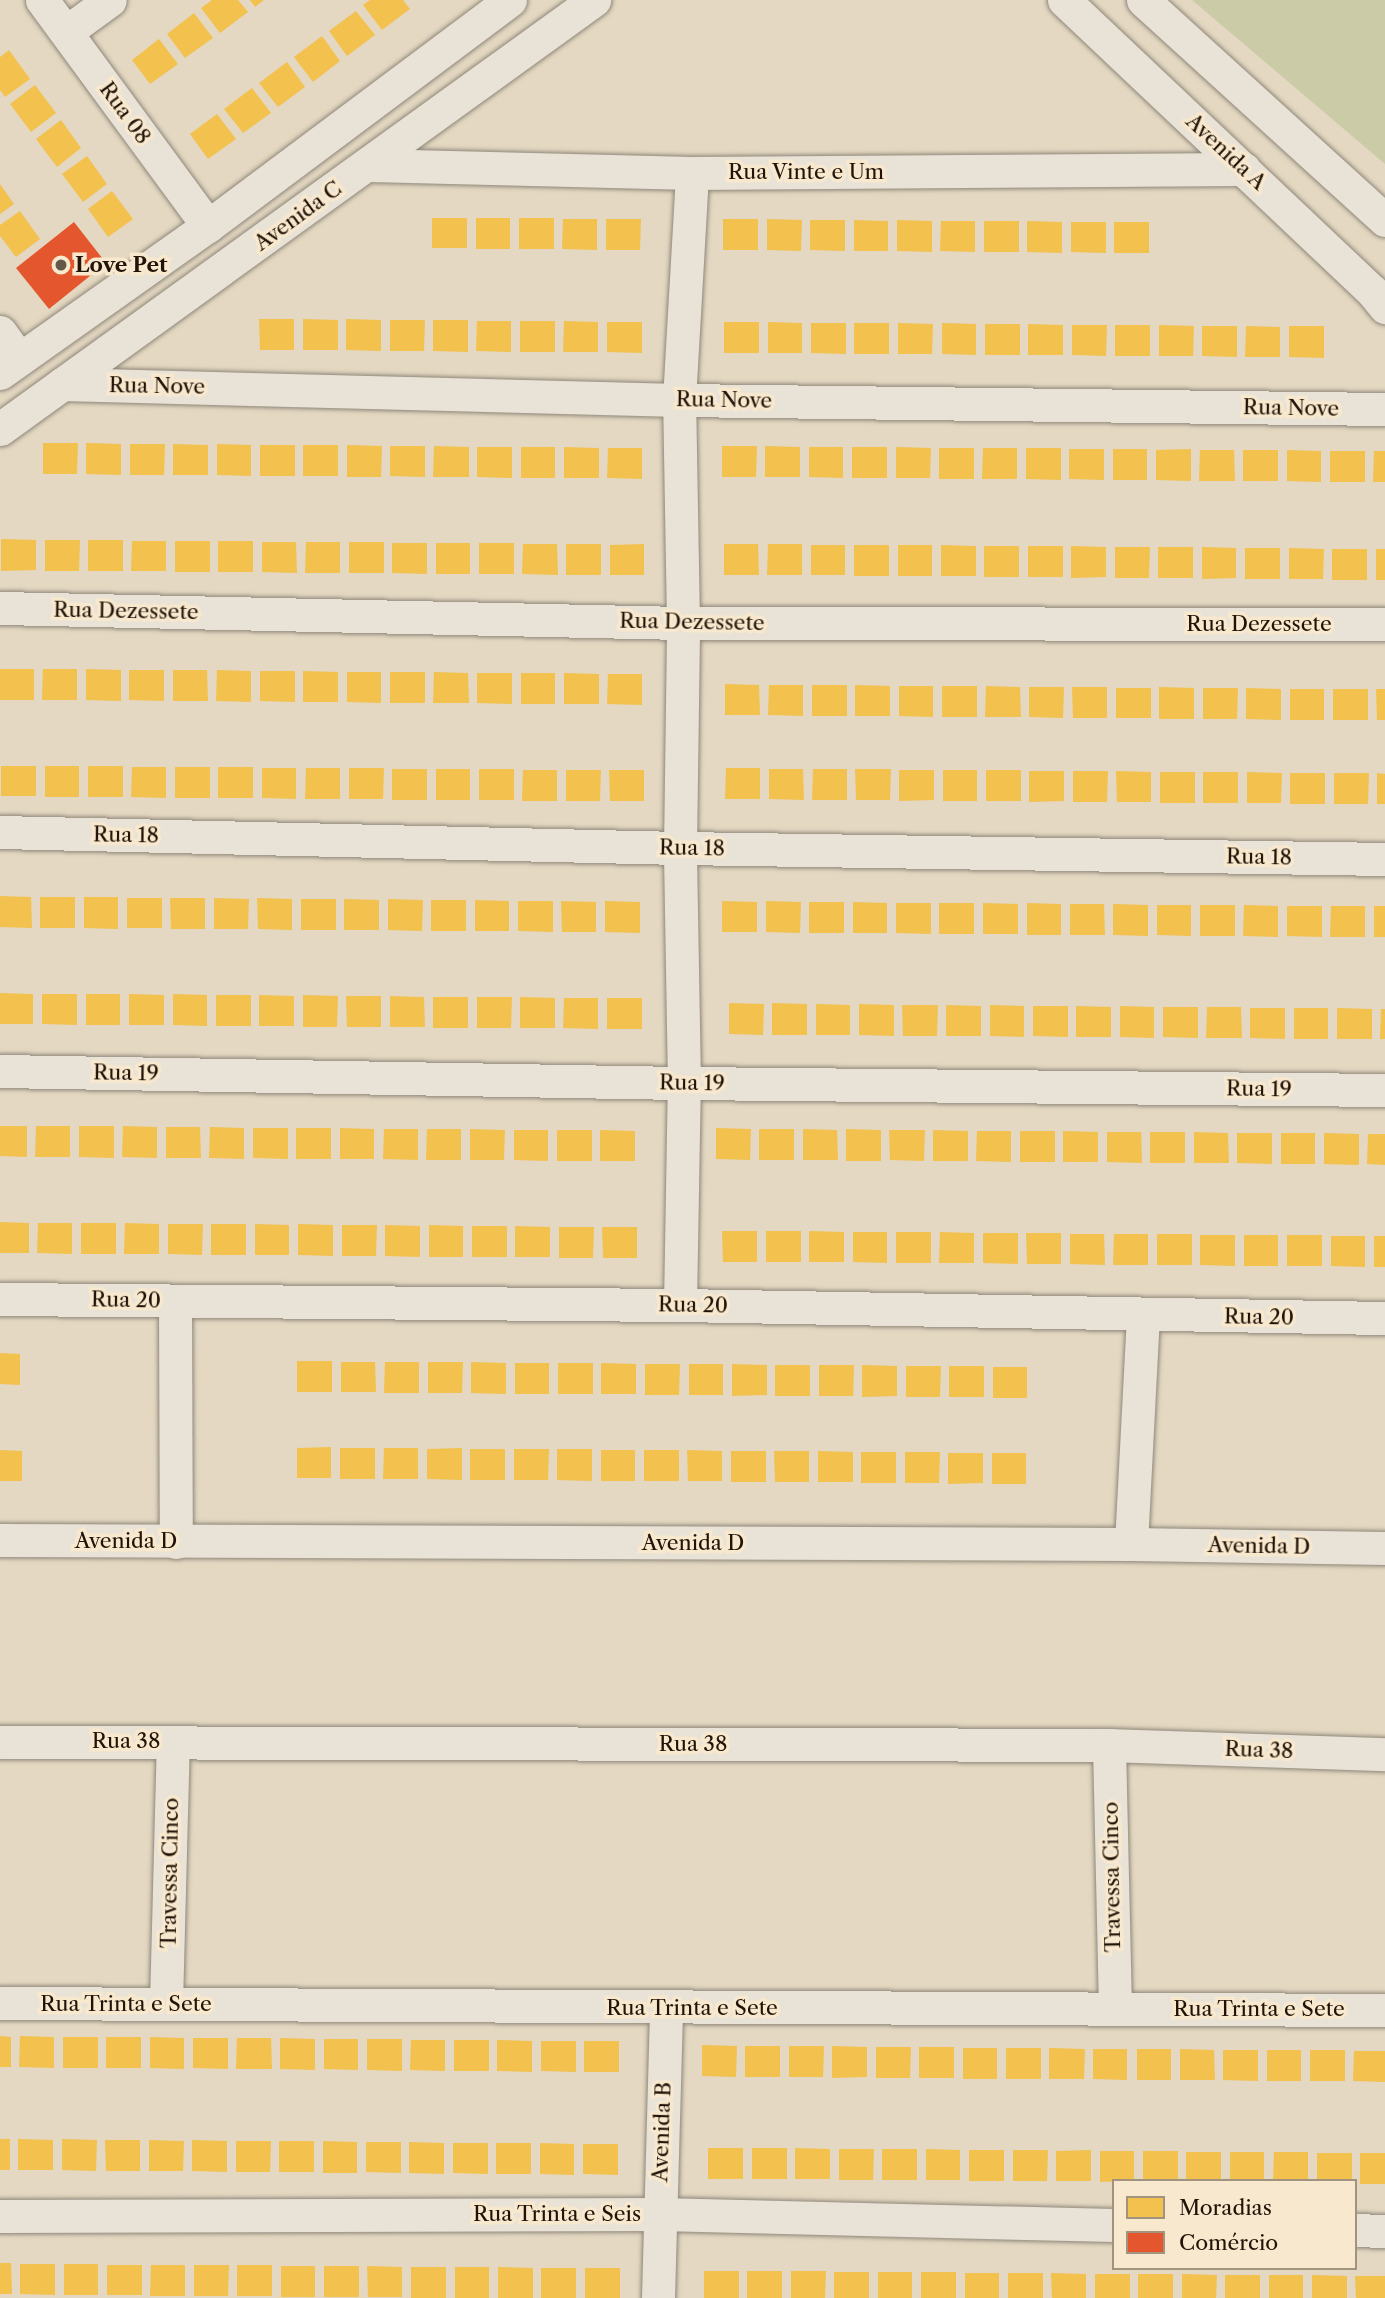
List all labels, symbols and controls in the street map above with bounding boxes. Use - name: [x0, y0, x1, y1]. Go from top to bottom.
- street label: Rua 08: [94, 77, 156, 149]
- street label: Avenida A: [1180, 108, 1272, 196]
- street label: Rua Vinte e Um: [728, 159, 884, 185]
- street label: Avenida C: [249, 176, 347, 256]
- place label: Love Pet: [75, 252, 167, 278]
- marker: Love Pet: [53, 257, 69, 273]
- street label: Rua Nove: [108, 373, 206, 399]
- street label: Rua Nove: [675, 387, 773, 413]
- street label: Rua Nove: [1242, 395, 1340, 421]
- street label: Rua Dezessete: [53, 597, 199, 625]
- street label: Rua Dezessete: [619, 608, 765, 636]
- street label: Rua Dezessete: [1186, 611, 1332, 637]
- street label: Rua 18: [93, 822, 159, 848]
- street label: Rua 18: [659, 835, 725, 861]
- street label: Rua 18: [1226, 844, 1292, 870]
- street label: Rua 19: [93, 1060, 159, 1086]
- street label: Rua 19: [659, 1070, 725, 1096]
- street label: Rua 19: [1226, 1076, 1292, 1102]
- street label: Rua 20: [91, 1287, 161, 1313]
- street label: Rua 20: [658, 1292, 728, 1318]
- street label: Rua 20: [1224, 1304, 1294, 1330]
- street label: Avenida D: [75, 1528, 177, 1554]
- street label: Avenida D: [642, 1530, 744, 1556]
- street label: Avenida D: [1207, 1533, 1311, 1559]
- street label: Rua 38: [92, 1728, 160, 1754]
- street label: Rua 38: [659, 1731, 727, 1757]
- street label: Rua 38: [1224, 1736, 1294, 1764]
- street label: Travessa Cinco: [156, 1797, 184, 1949]
- street label: Travessa Cinco: [1098, 1801, 1126, 1953]
- street label: Rua Trinta e Sete: [40, 1991, 212, 2017]
- street label: Rua Trinta e Sete: [606, 1995, 778, 2021]
- street label: Rua Trinta e Sete: [1173, 1996, 1345, 2022]
- street label: Avenida B: [648, 2081, 676, 2183]
- legend: [1112, 2179, 1357, 2270]
- text: Moradias: [1179, 2195, 1272, 2220]
- street label: Rua Trinta e Seis: [472, 2201, 642, 2227]
- text: Comércio: [1179, 2230, 1278, 2255]

